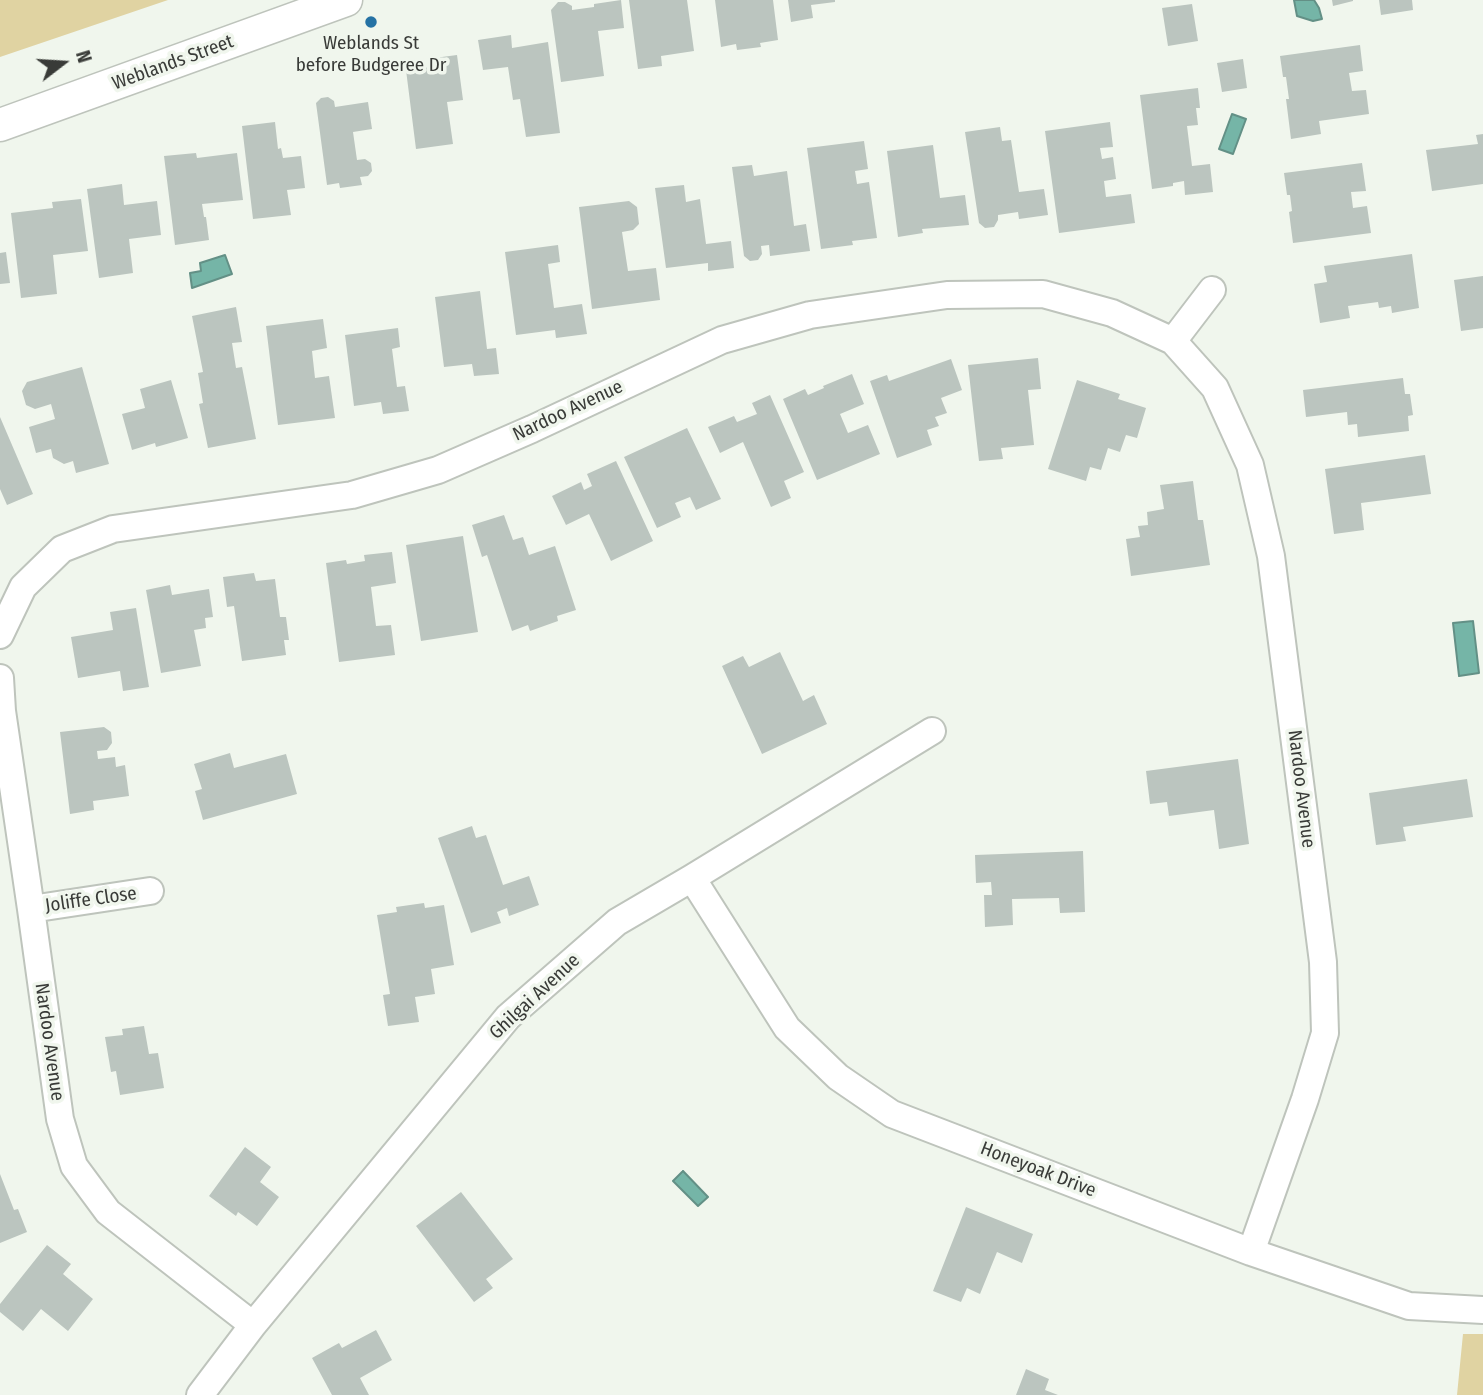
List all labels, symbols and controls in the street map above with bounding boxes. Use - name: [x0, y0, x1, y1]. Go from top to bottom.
- marker: Weblands St before Budgeree Dr: [363, 14, 379, 30]
- north arrow: [28, 28, 98, 98]
- street label: Weblands Street: [109, 31, 237, 95]
- place label: Weblands St before Budgeree Dr: [296, 33, 446, 77]
- text: N: [71, 48, 96, 66]
- street label: Nardoo Avenue: [509, 376, 627, 446]
- street label: Nardoo Avenue: [1282, 729, 1320, 849]
- street label: Joliffe Close: [44, 882, 138, 918]
- street label: Ghilgai Avenue: [485, 949, 585, 1045]
- street label: Nardoo Avenue: [29, 982, 69, 1102]
- street label: Honeyoak Drive: [977, 1138, 1099, 1202]

